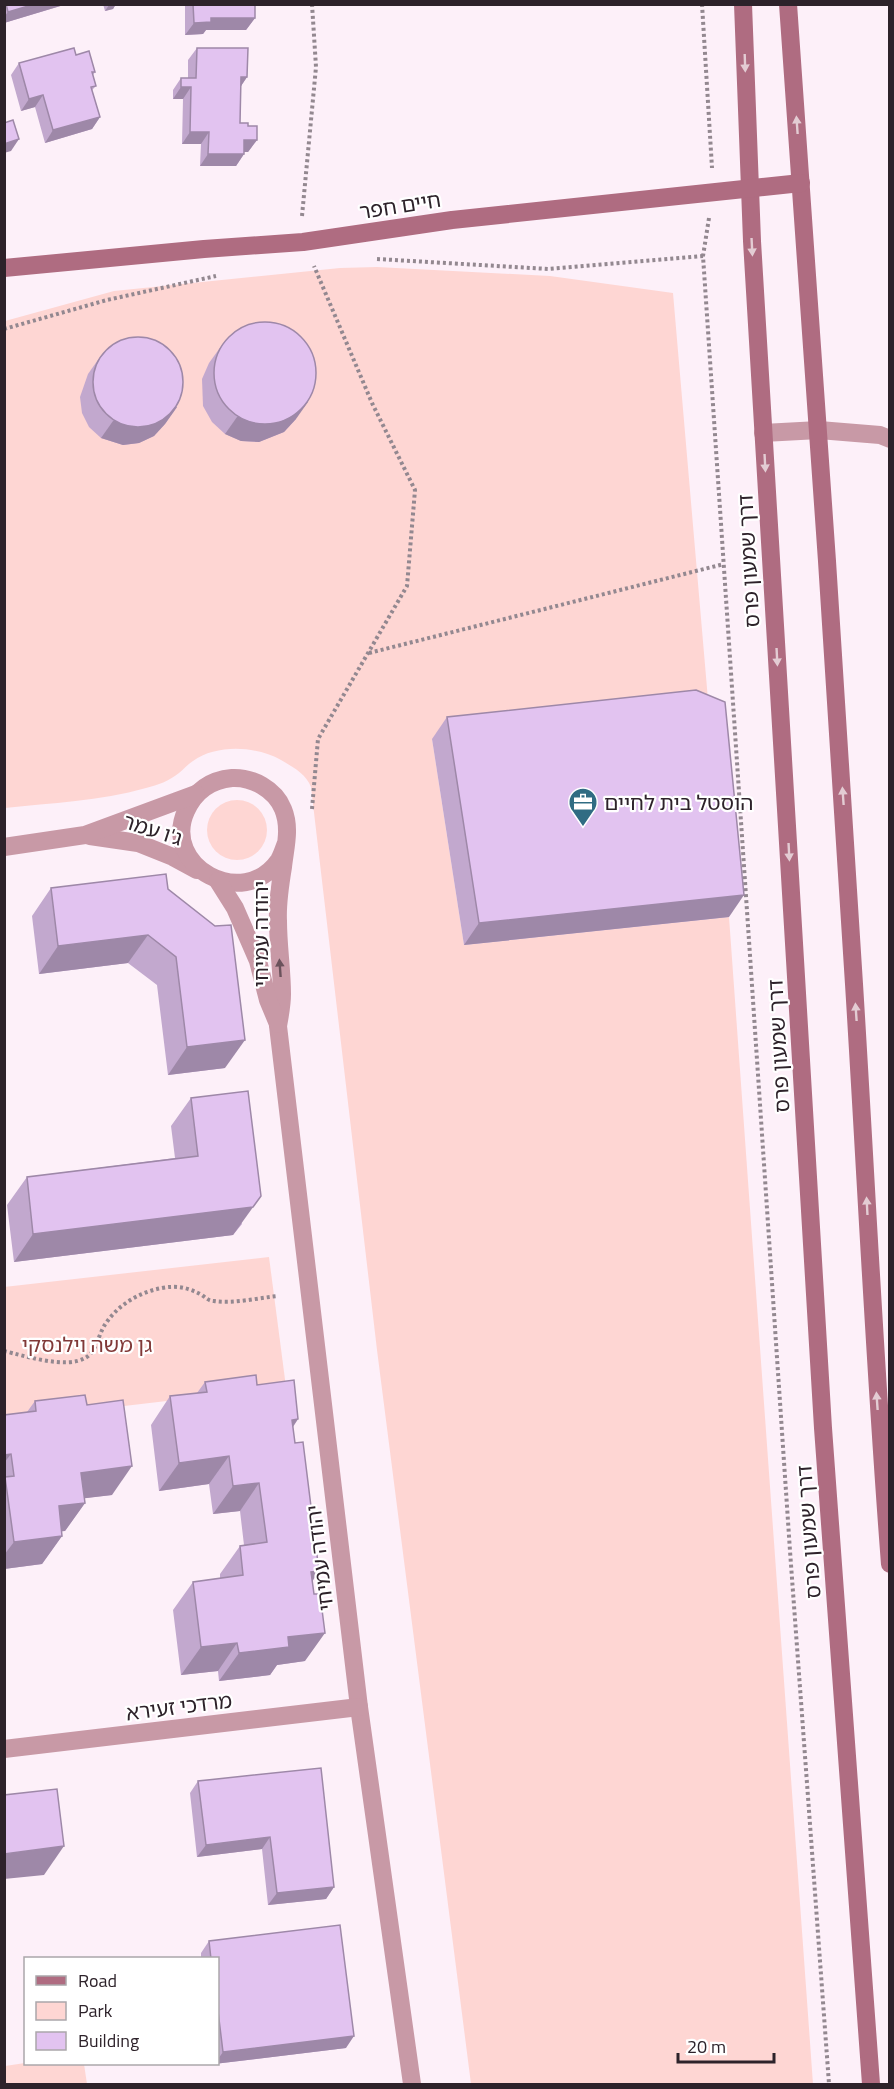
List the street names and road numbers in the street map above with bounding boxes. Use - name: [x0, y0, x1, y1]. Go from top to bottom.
- street label: חיים חפר: [357, 183, 443, 227]
- street label: דרך שמעון פרס: [729, 493, 767, 629]
- street label: ג'ו עמר: [119, 804, 187, 854]
- street label: יהודה עמיחי: [244, 881, 276, 987]
- street label: דרך שמעון פרס: [759, 978, 797, 1114]
- street label: דרך שמעון פרס: [787, 1464, 829, 1600]
- street label: יהודה עמיחי: [297, 1503, 341, 1613]
- street label: מרדכי זעירא: [124, 1684, 234, 1728]

